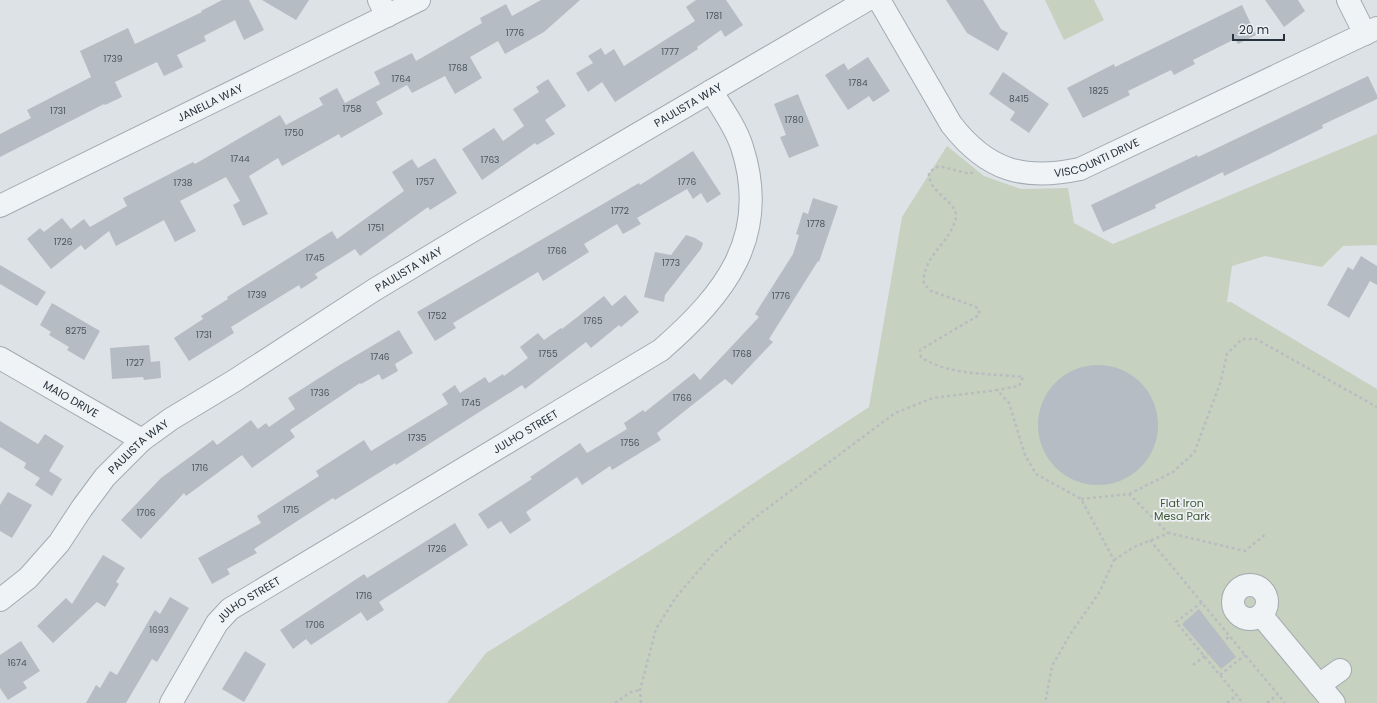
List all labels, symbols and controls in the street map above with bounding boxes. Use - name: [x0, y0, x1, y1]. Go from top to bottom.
- house number: 1781: [706, 10, 722, 22]
- scale bar: [1233, 16, 1284, 42]
- text: 20 m: [1239, 21, 1269, 38]
- house number: 1776: [506, 27, 524, 39]
- house number: 1777: [661, 46, 679, 58]
- house number: 1739: [104, 53, 123, 65]
- house number: 1768: [448, 62, 468, 74]
- house number: 1764: [391, 73, 411, 85]
- house number: 1784: [848, 77, 868, 89]
- street label: PAULISTA WAY: [651, 78, 725, 131]
- street label: JANELLA WAY: [175, 80, 246, 126]
- house number: 1825: [1089, 85, 1109, 97]
- house number: 8415: [1009, 93, 1029, 105]
- house number: 1758: [342, 103, 362, 115]
- house number: 1731: [50, 105, 66, 117]
- house number: 1780: [784, 114, 804, 126]
- house number: 1750: [284, 127, 304, 139]
- street label: VISCOUNTI DRIVE: [1053, 134, 1142, 181]
- house number: 1744: [230, 153, 250, 165]
- house number: 1763: [481, 154, 499, 166]
- house number: 1757: [416, 176, 434, 188]
- house number: 1776: [678, 176, 696, 188]
- house number: 1738: [174, 177, 193, 189]
- house number: 1772: [611, 205, 629, 217]
- house number: 1778: [807, 218, 826, 230]
- house number: 1751: [368, 222, 384, 234]
- house number: 1726: [54, 236, 73, 248]
- street label: PAULISTA WAY: [372, 242, 446, 296]
- house number: 1766: [547, 245, 567, 257]
- house number: 1745: [305, 252, 325, 264]
- house number: 1773: [662, 257, 680, 269]
- house number: 1739: [248, 289, 267, 301]
- house number: 1776: [772, 290, 790, 302]
- house number: 1752: [428, 310, 446, 322]
- house number: 1765: [583, 315, 603, 327]
- house number: 8275: [65, 325, 87, 337]
- house number: 1731: [196, 329, 212, 341]
- house number: 1755: [538, 348, 558, 360]
- house number: 1768: [732, 348, 752, 360]
- house number: 1746: [370, 351, 390, 363]
- house number: 1727: [126, 357, 144, 369]
- street label: MAIO DRIVE: [40, 377, 102, 421]
- house number: 1736: [311, 387, 330, 399]
- house number: 1766: [672, 392, 692, 404]
- house number: 1745: [461, 397, 481, 409]
- street label: JULHO STREET: [490, 406, 561, 457]
- street label: PAULISTA WAY: [104, 415, 172, 478]
- house number: 1735: [408, 432, 427, 444]
- house number: 1756: [620, 437, 640, 449]
- house number: 1716: [192, 462, 208, 474]
- park label: Flat Iron Mesa Park: [1154, 495, 1210, 524]
- house number: 1715: [283, 504, 300, 516]
- house number: 1706: [136, 507, 156, 519]
- house number: 1726: [428, 543, 447, 555]
- street label: JULHO STREET: [213, 573, 283, 626]
- house number: 1716: [356, 590, 372, 602]
- house number: 1706: [305, 619, 325, 631]
- house number: 1693: [149, 624, 169, 636]
- house number: 1674: [7, 657, 27, 669]

